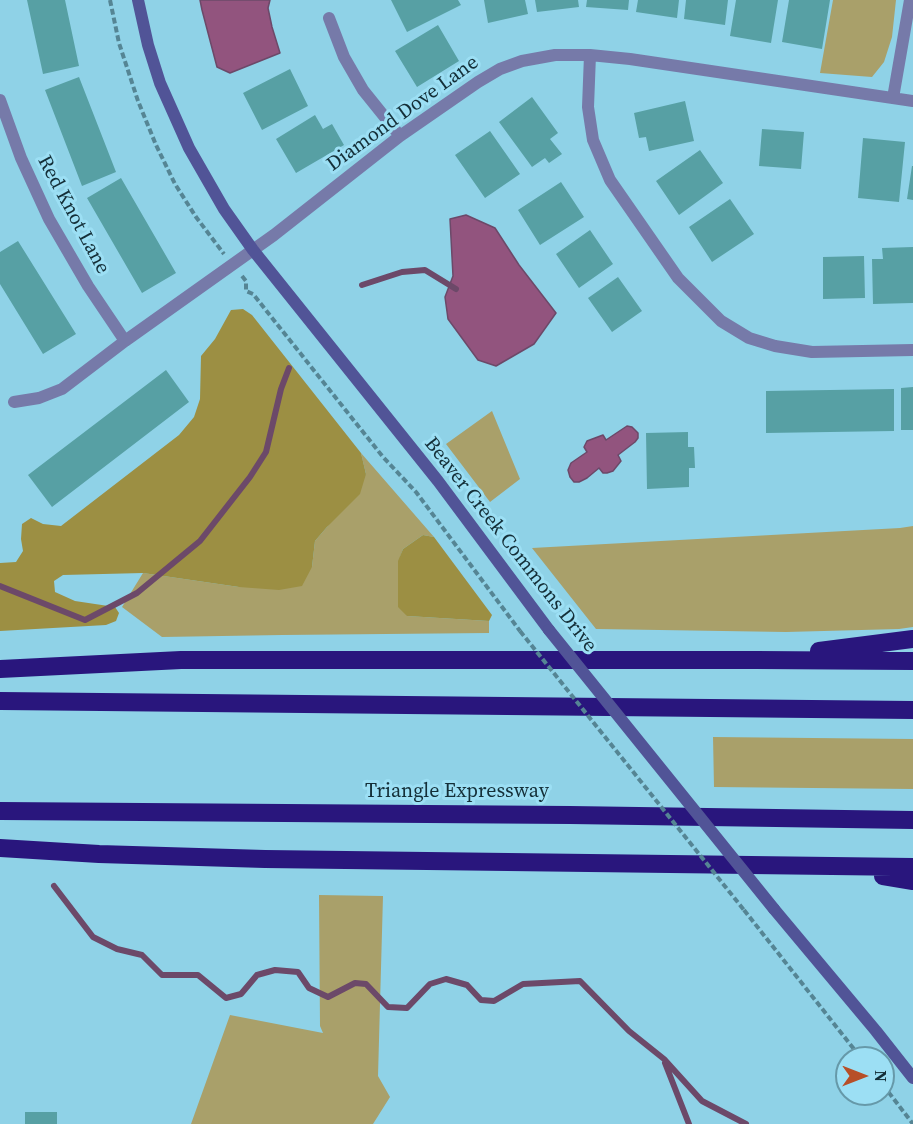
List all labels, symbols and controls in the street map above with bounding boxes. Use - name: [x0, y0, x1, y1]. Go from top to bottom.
- street label: Diamond Dove Lane: [323, 51, 483, 177]
- street label: Red Knot Lane: [32, 152, 114, 278]
- street label: Beaver Creek Commons Drive: [419, 433, 601, 657]
- street label: Triangle Expressway: [365, 780, 549, 804]
- north arrow: [835, 1046, 895, 1106]
- text: N: [870, 1070, 892, 1082]

